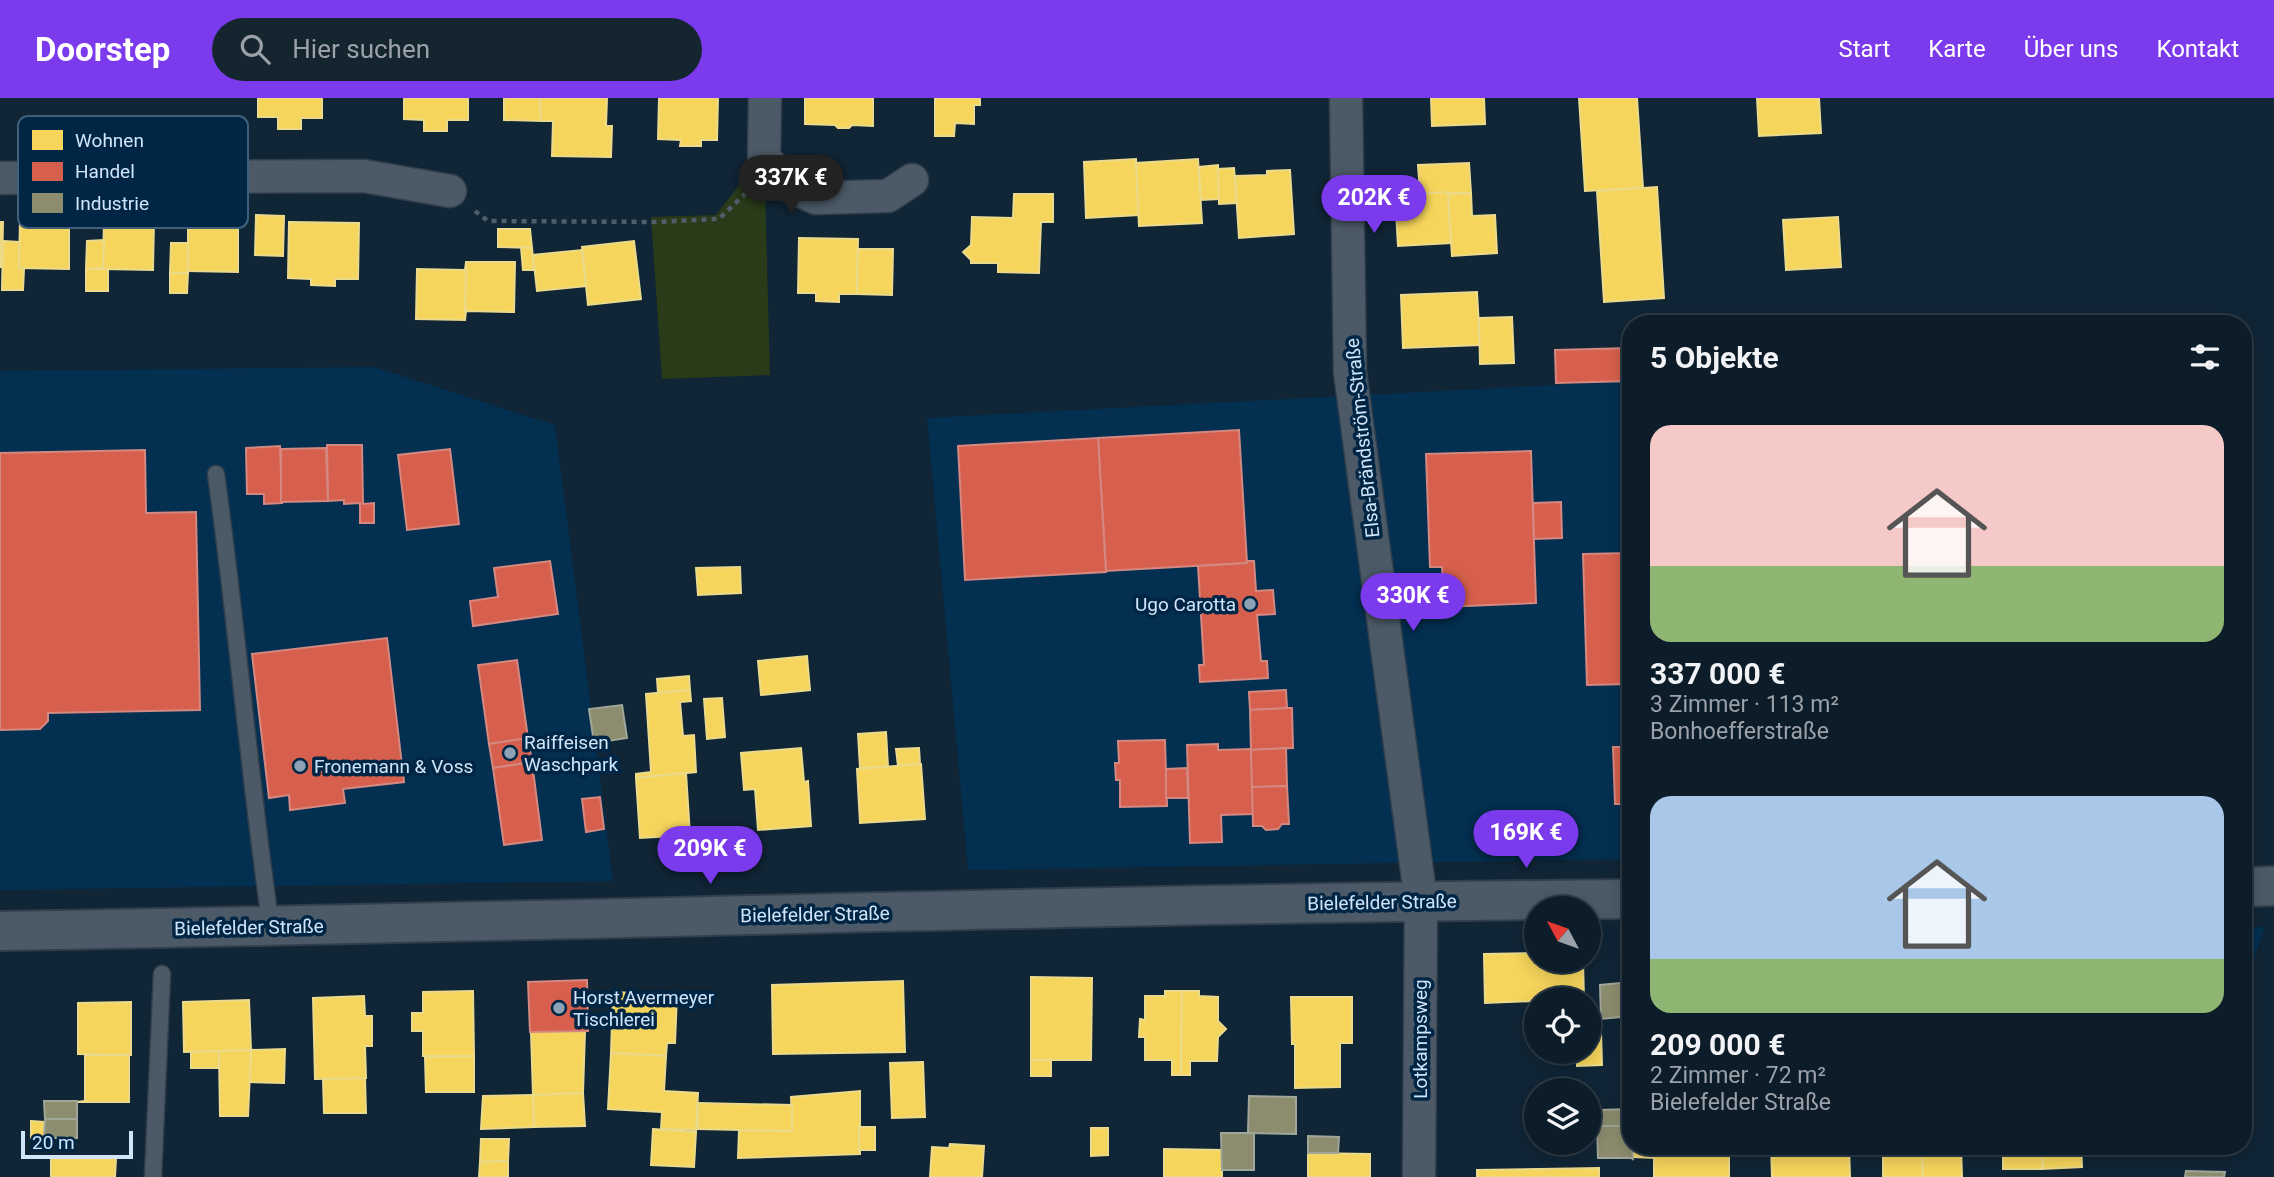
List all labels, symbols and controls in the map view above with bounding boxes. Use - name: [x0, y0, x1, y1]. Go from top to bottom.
- search box: [212, 18, 702, 81]
- text: Doorstep: [35, 30, 170, 69]
- icon: search: [236, 30, 274, 68]
- text: Hier suchen: [292, 34, 430, 64]
- text: Start: [1839, 35, 1890, 63]
- text: Karte: [1928, 35, 1986, 63]
- text: Über uns: [2024, 35, 2118, 63]
- text: Kontakt: [2156, 35, 2239, 63]
- legend: [18, 116, 248, 228]
- text: Wohnen: [75, 129, 144, 152]
- pin: 337K €: [734, 156, 848, 215]
- text: Handel: [75, 160, 135, 183]
- text: 337K €: [754, 164, 828, 191]
- pin: 202K €: [1317, 176, 1431, 235]
- text: 202K €: [1337, 184, 1411, 211]
- text: Industrie: [75, 192, 149, 215]
- street label: Elsa-Brändström-Straße: [1341, 337, 1384, 539]
- icon: filters: [2186, 338, 2224, 376]
- text: 5 Objekte: [1650, 340, 1779, 375]
- icon: home: [1874, 470, 2000, 596]
- pin: 330K €: [1356, 574, 1470, 633]
- text: 330K €: [1376, 582, 1450, 609]
- place label: Ugo Carotta: [1135, 593, 1236, 616]
- marker: Ugo Carotta: [1242, 596, 1258, 612]
- text: 337 000 €: [1650, 656, 1785, 691]
- text: 3 Zimmer · 113 m²: [1650, 691, 1839, 718]
- text: Bonhoefferstraße: [1650, 718, 1829, 745]
- place label: Raiffeisen Waschpark: [524, 731, 619, 776]
- marker: Raiffeisen Waschpark: [502, 745, 518, 761]
- place label: Fronemann & Voss: [314, 755, 473, 778]
- marker: Fronemann & Voss: [292, 758, 308, 774]
- pin: 169K €: [1469, 810, 1583, 870]
- text: 169K €: [1489, 819, 1563, 846]
- pin: 209K €: [653, 826, 767, 886]
- text: 209K €: [673, 835, 747, 862]
- icon: home: [1874, 841, 2000, 967]
- street label: Bielefelder Straße: [1307, 890, 1457, 915]
- north arrow: [1524, 896, 1601, 973]
- map controls: [1524, 896, 1601, 1155]
- street label: Bielefelder Straße: [740, 902, 890, 927]
- street label: Bielefelder Straße: [174, 915, 324, 940]
- street label: Lotkampsweg: [1409, 979, 1432, 1099]
- place label: Horst Avermeyer Tischlerei: [573, 986, 715, 1031]
- button: locate: [1524, 987, 1601, 1064]
- marker: Horst Avermeyer Tischlerei: [551, 1000, 567, 1016]
- text: 209 000 €: [1650, 1027, 1785, 1062]
- text: 2 Zimmer · 72 m²: [1650, 1062, 1826, 1089]
- button: layers: [1524, 1078, 1601, 1155]
- text: Bielefelder Straße: [1650, 1089, 1831, 1116]
- scale bar: [21, 1128, 133, 1160]
- text: 20 m: [32, 1131, 75, 1154]

